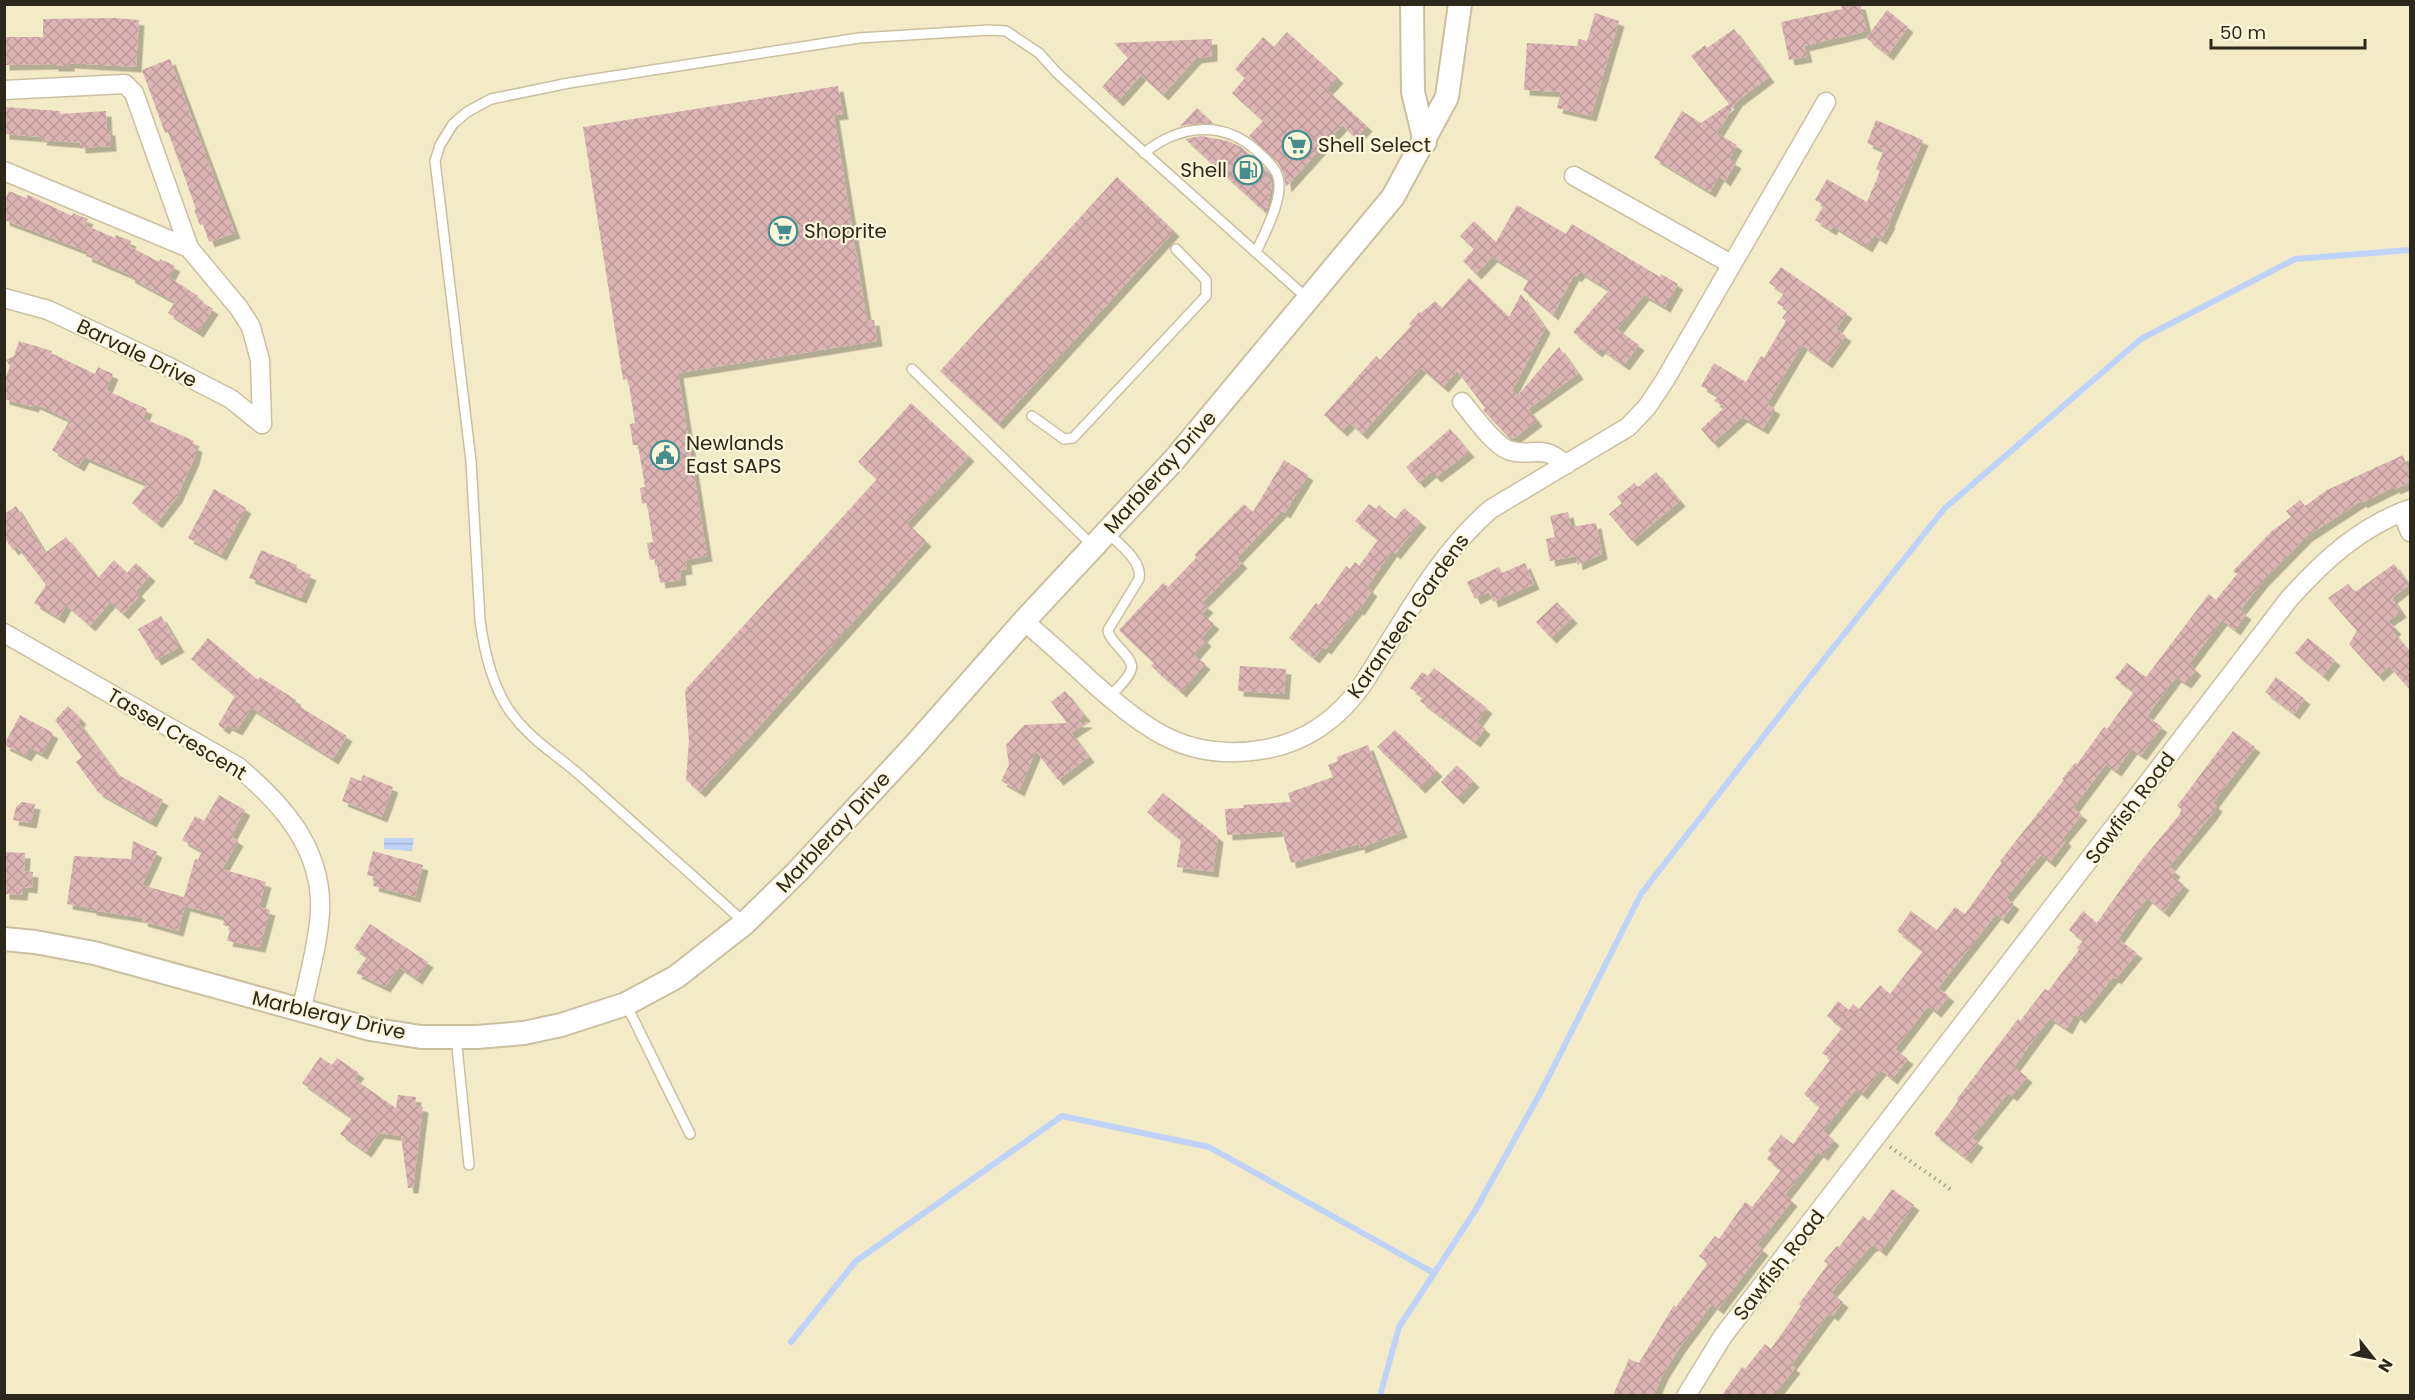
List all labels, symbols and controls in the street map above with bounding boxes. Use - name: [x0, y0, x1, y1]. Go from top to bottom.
- scale bar: [2211, 12, 2366, 50]
- text: 50 m: [2220, 20, 2266, 45]
- supermarket icon: Shell Select: [1281, 129, 1313, 161]
- place label: Shell Select: [1318, 131, 1431, 159]
- fuel station icon: Shell: [1232, 154, 1264, 186]
- place label: Shell: [1180, 156, 1227, 184]
- supermarket icon: Shoprite: [767, 215, 799, 247]
- place label: Shoprite: [804, 217, 887, 245]
- street label: Barvale Drive: [72, 312, 202, 394]
- street label: Marbleray Drive: [1097, 404, 1223, 540]
- place label: Newlands East SAPS: [686, 429, 784, 480]
- public building icon: Newlands East SAPS: [649, 439, 681, 471]
- street label: Karanteen Gardens: [1341, 528, 1475, 704]
- street label: Tassel Crescent: [102, 681, 252, 787]
- street label: Sawfish Road: [2079, 746, 2181, 870]
- street label: Marbleray Drive: [769, 765, 897, 899]
- street label: Marbleray Drive: [249, 984, 409, 1046]
- street label: Sawfish Road: [1727, 1204, 1831, 1326]
- north arrow: [2343, 1328, 2403, 1388]
- text: N: [2372, 1354, 2398, 1377]

